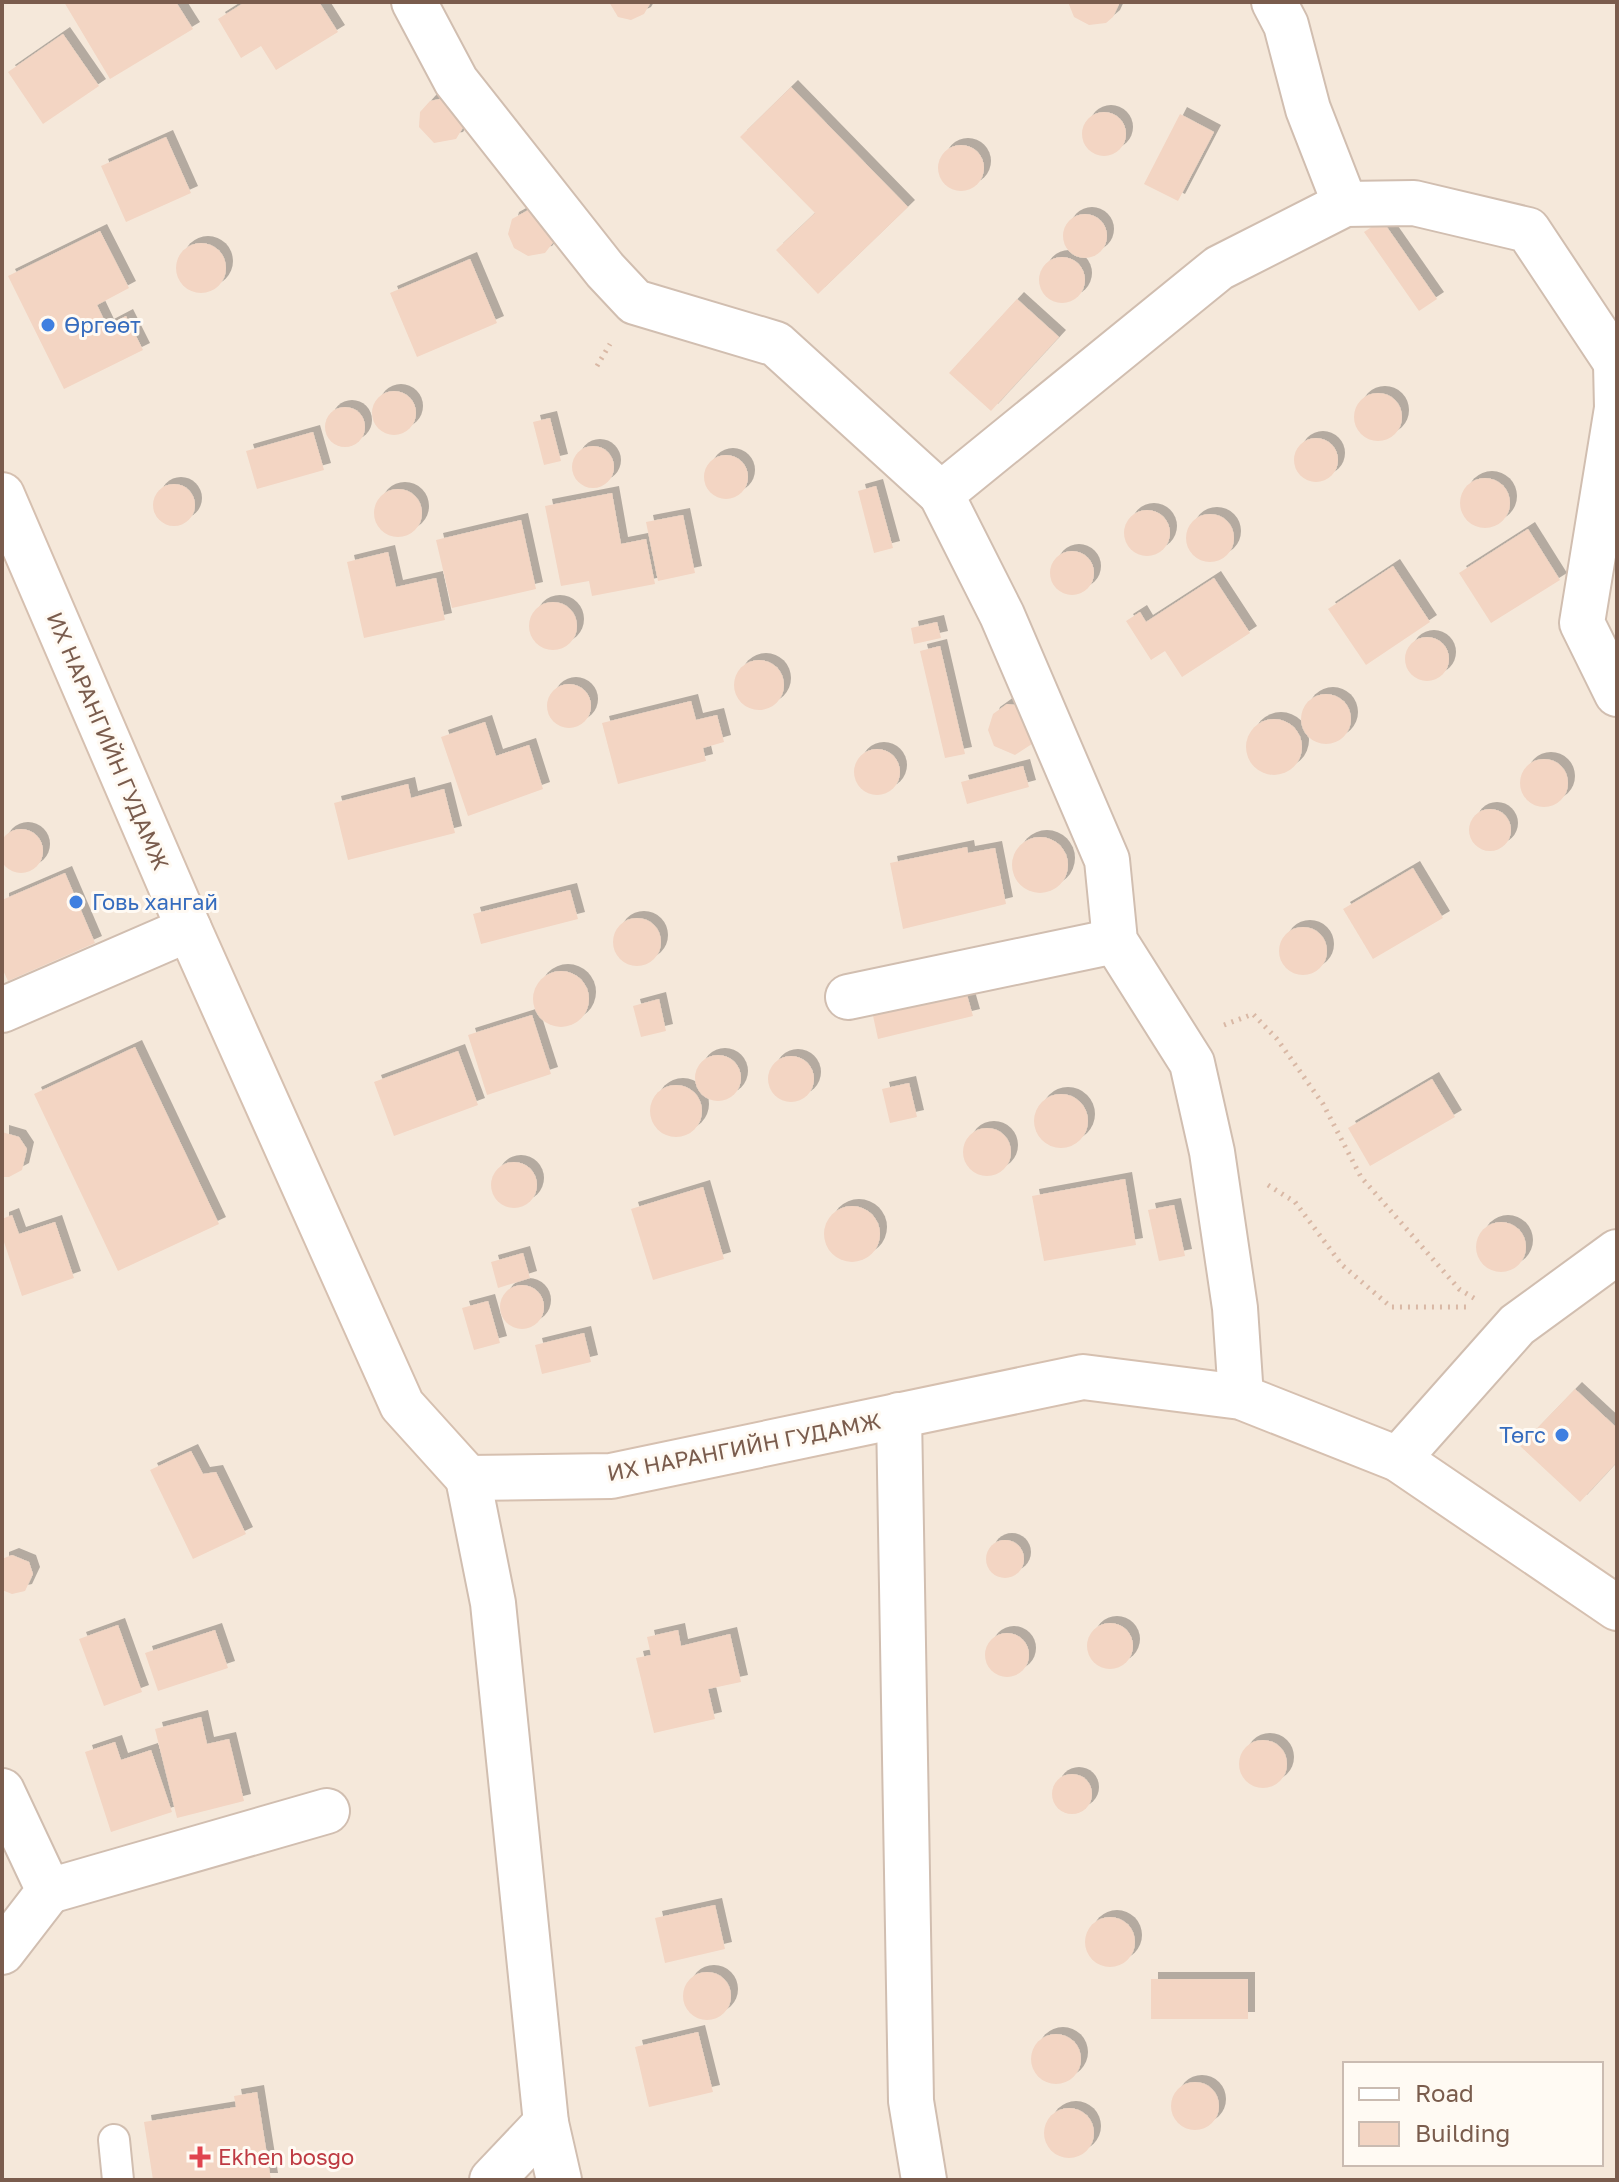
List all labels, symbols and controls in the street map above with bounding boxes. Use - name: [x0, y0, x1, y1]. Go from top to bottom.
- place label: Өргөөт: [64, 311, 141, 338]
- marker: Өргөөт: [39, 316, 57, 334]
- street label: ИХ НАРАНГИЙН ГУДАМЖ: [42, 608, 175, 874]
- place label: Говь хангай: [92, 888, 218, 915]
- marker: Говь хангай: [67, 893, 85, 911]
- street label: ИХ НАРАНГИЙН ГУДАМЖ: [605, 1407, 883, 1486]
- place label: Төгс: [1499, 1421, 1546, 1448]
- marker: Төгс: [1553, 1426, 1571, 1444]
- legend: [1343, 2062, 1603, 2166]
- text: Road: [1415, 2078, 1474, 2107]
- text: Building: [1415, 2118, 1510, 2147]
- place label: Ekhen bosgo: [218, 2143, 354, 2170]
- marker: Ekhen bosgo: [189, 2146, 211, 2168]

